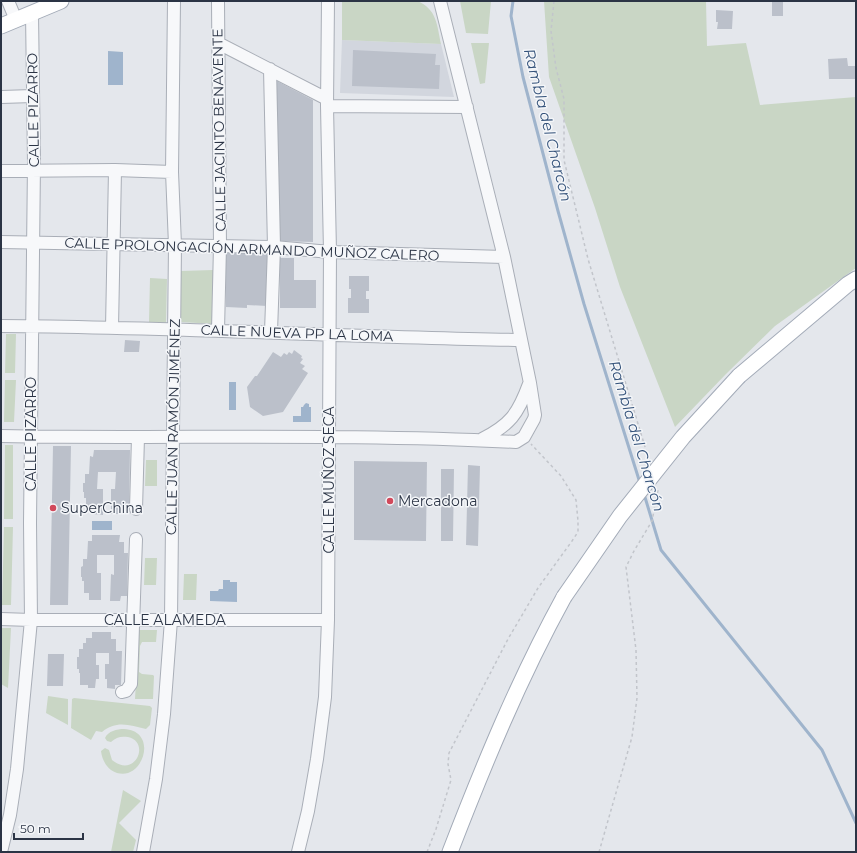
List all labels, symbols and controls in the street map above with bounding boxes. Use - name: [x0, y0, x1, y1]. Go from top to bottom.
- street label: CALLE JACINTO BENAVENTE: [208, 28, 230, 232]
- water label: Rambla del Charcón: [520, 46, 576, 204]
- street label: CALLE PIZARRO: [23, 52, 43, 167]
- street label: CALLE PROLONGACIÓN ARMANDO MUÑOZ CALERO: [64, 233, 440, 265]
- street label: CALLE JUAN RAMÓN JIMÉNEZ: [162, 319, 184, 535]
- street label: CALLE NUEVA PP LA LOMA: [200, 321, 395, 345]
- water label: Rambla del Charcón: [605, 358, 669, 514]
- street label: CALLE PIZARRO: [22, 376, 40, 491]
- street label: CALLE MUÑOZ SECA: [320, 405, 338, 554]
- place label: Mercadona: [398, 492, 477, 510]
- marker: Mercadona: [385, 496, 395, 506]
- place label: SuperChina: [61, 499, 143, 517]
- marker: SuperChina: [48, 503, 58, 513]
- street label: CALLE ALAMEDA: [104, 611, 227, 629]
- scale bar: [14, 815, 83, 841]
- text: 50 m: [20, 821, 51, 836]

